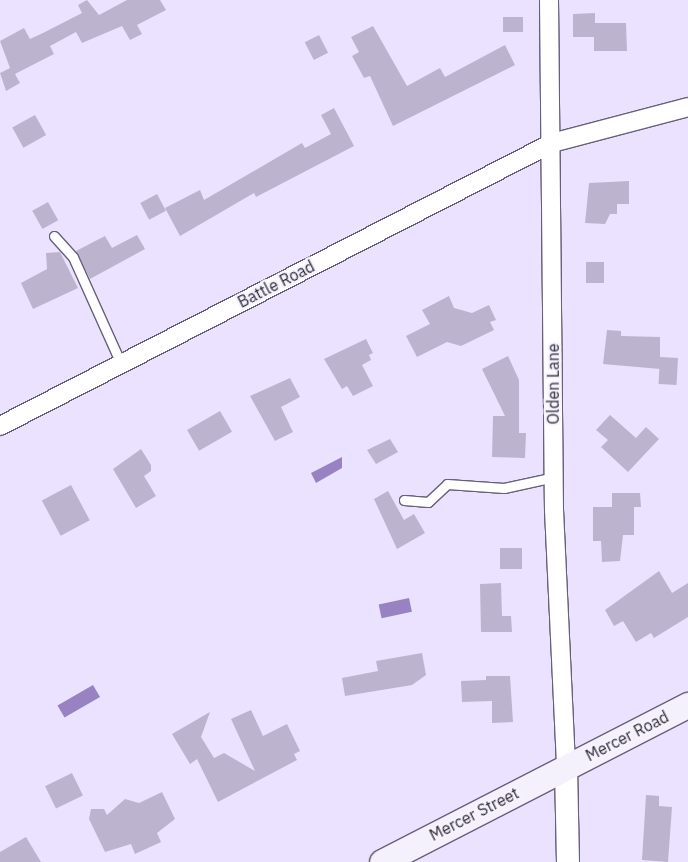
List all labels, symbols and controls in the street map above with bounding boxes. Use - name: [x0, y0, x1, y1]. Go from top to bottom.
- street label: Battle Road: [234, 256, 318, 312]
- street label: Olden Lane: [543, 343, 563, 425]
- street label: Mercer Road: [582, 707, 672, 765]
- street label: Mercer Street: [426, 783, 522, 845]

